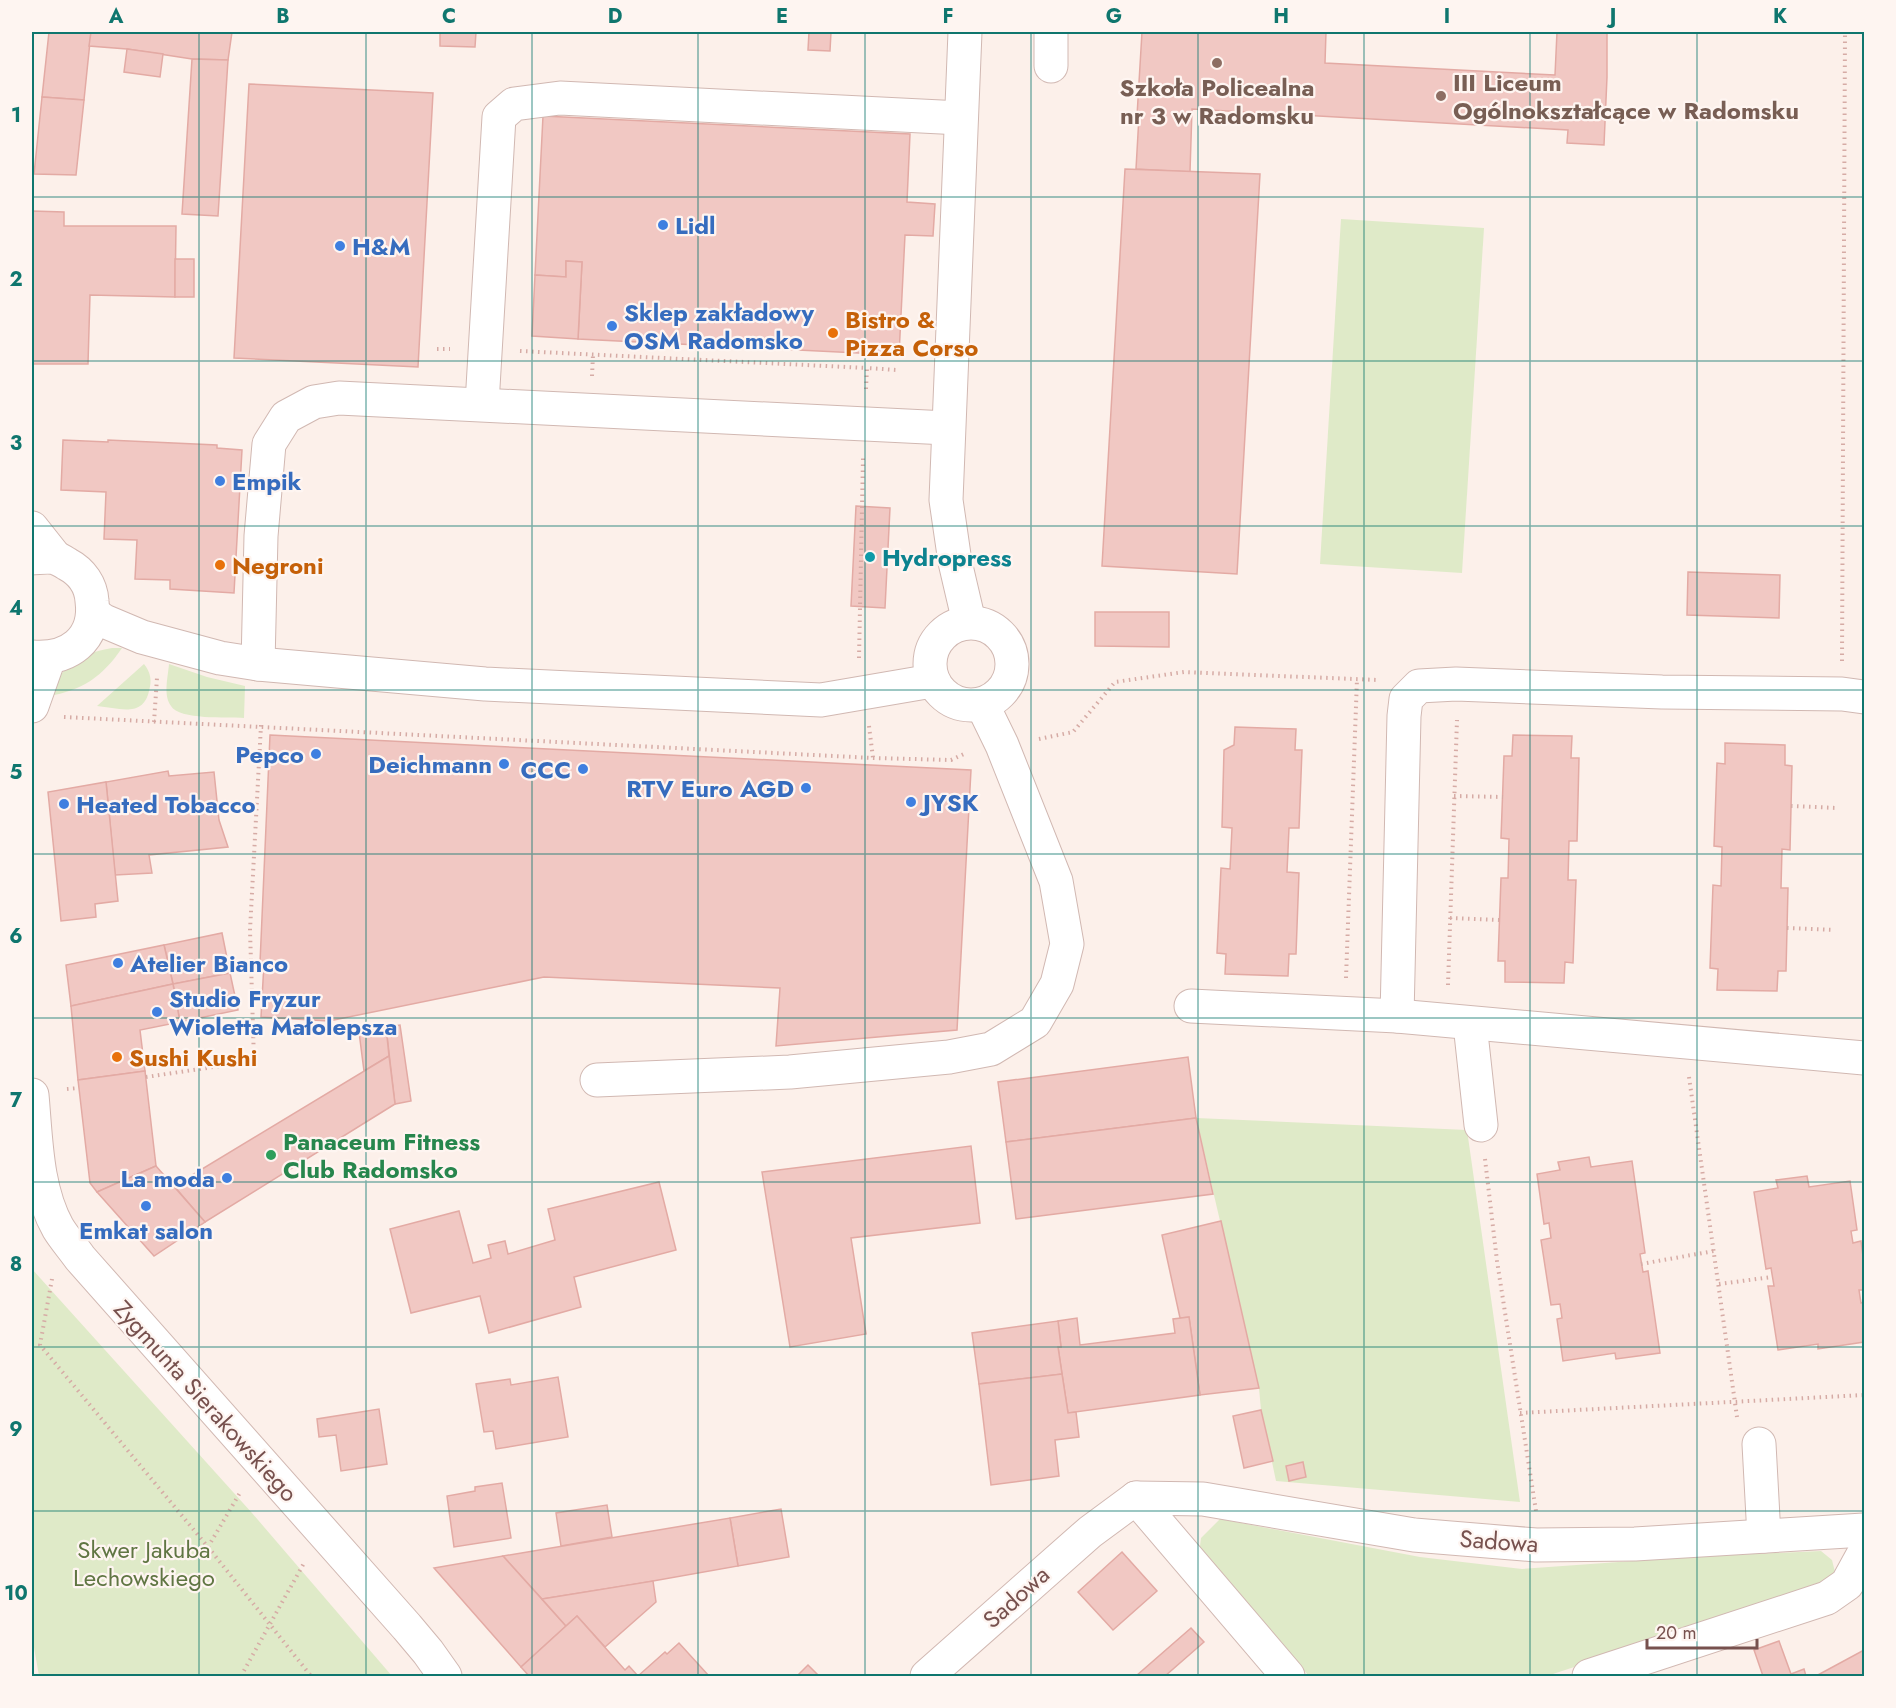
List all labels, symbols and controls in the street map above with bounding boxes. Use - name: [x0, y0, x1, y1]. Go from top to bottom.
- text: A: [108, 2, 124, 31]
- text: B: [276, 2, 290, 31]
- text: C: [442, 2, 456, 31]
- text: D: [608, 2, 622, 31]
- text: E: [776, 2, 788, 31]
- text: F: [942, 2, 954, 31]
- text: G: [1106, 2, 1122, 31]
- text: H: [1273, 2, 1289, 31]
- text: I: [1444, 2, 1450, 31]
- text: J: [1606, 2, 1616, 31]
- text: K: [1773, 2, 1787, 31]
- marker: Szkoła Policealna nr 3 w Radomsku: [1210, 56, 1224, 70]
- place label: III Liceum Ogólnokształcące w Radomsku: [1453, 65, 1799, 128]
- place label: Szkoła Policealna nr 3 w Radomsku: [1119, 70, 1315, 133]
- marker: III Liceum Ogólnokształcące w Radomsku: [1434, 89, 1448, 103]
- text: 1: [11, 101, 21, 130]
- place label: Lidl: [675, 208, 716, 243]
- marker: Lidl: [656, 218, 670, 232]
- place label: H&M: [352, 229, 410, 264]
- marker: H&M: [333, 239, 347, 253]
- text: 2: [9, 265, 23, 294]
- place label: Sklep zakładowy OSM Radomsko: [624, 295, 814, 358]
- place label: Bistro & Pizza Corso: [845, 302, 978, 365]
- marker: Sklep zakładowy OSM Radomsko: [605, 319, 619, 333]
- marker: Bistro & Pizza Corso: [826, 326, 840, 340]
- text: 3: [10, 429, 22, 458]
- place label: Empik: [232, 464, 302, 499]
- marker: Empik: [213, 474, 227, 488]
- place label: Hydropress: [882, 540, 1012, 575]
- place label: Negroni: [232, 548, 324, 583]
- marker: Hydropress: [863, 550, 877, 564]
- marker: Negroni: [213, 558, 227, 572]
- text: 4: [9, 594, 23, 623]
- place label: Pepco: [235, 737, 304, 772]
- marker: Pepco: [309, 747, 323, 761]
- place label: Deichmann: [368, 747, 492, 782]
- place label: CCC: [521, 752, 571, 787]
- marker: Deichmann: [497, 757, 511, 771]
- text: 5: [10, 758, 23, 787]
- marker: CCC: [576, 762, 590, 776]
- place label: RTV Euro AGD: [626, 771, 794, 806]
- marker: RTV Euro AGD: [799, 781, 813, 795]
- place label: JYSK: [919, 785, 979, 820]
- place label: Heated Tobacco: [76, 787, 256, 822]
- marker: JYSK: [904, 795, 918, 809]
- marker: Heated Tobacco: [57, 797, 71, 811]
- text: 6: [9, 922, 23, 951]
- place label: Atelier Bianco: [129, 946, 288, 981]
- marker: Atelier Bianco: [111, 956, 125, 970]
- place label: Studio Fryzur Wioletta Małolepsza: [169, 981, 397, 1044]
- marker: Studio Fryzur Wioletta Małolepsza: [150, 1005, 164, 1019]
- place label: Sushi Kushi: [129, 1040, 257, 1075]
- marker: Sushi Kushi: [110, 1050, 124, 1064]
- text: 7: [10, 1086, 23, 1115]
- place label: Panaceum Fitness Club Radomsko: [283, 1124, 480, 1187]
- marker: Panaceum Fitness Club Radomsko: [264, 1148, 278, 1162]
- place label: La moda: [121, 1161, 215, 1196]
- marker: La moda: [220, 1171, 234, 1185]
- marker: Emkat salon: [139, 1199, 153, 1213]
- place label: Emkat salon: [79, 1213, 213, 1248]
- text: 8: [10, 1250, 22, 1279]
- street label: Zygmunta Sierakowskiego: [106, 1292, 306, 1510]
- text: 9: [9, 1415, 23, 1444]
- street label: Sadowa: [1458, 1521, 1540, 1561]
- park label: Skwer Jakuba Lechowskiego: [73, 1532, 215, 1595]
- street label: Sadowa: [975, 1558, 1057, 1636]
- text: 10: [4, 1579, 28, 1608]
- scale bar: [1647, 1612, 1756, 1650]
- text: 20 m: [1656, 1620, 1696, 1646]

